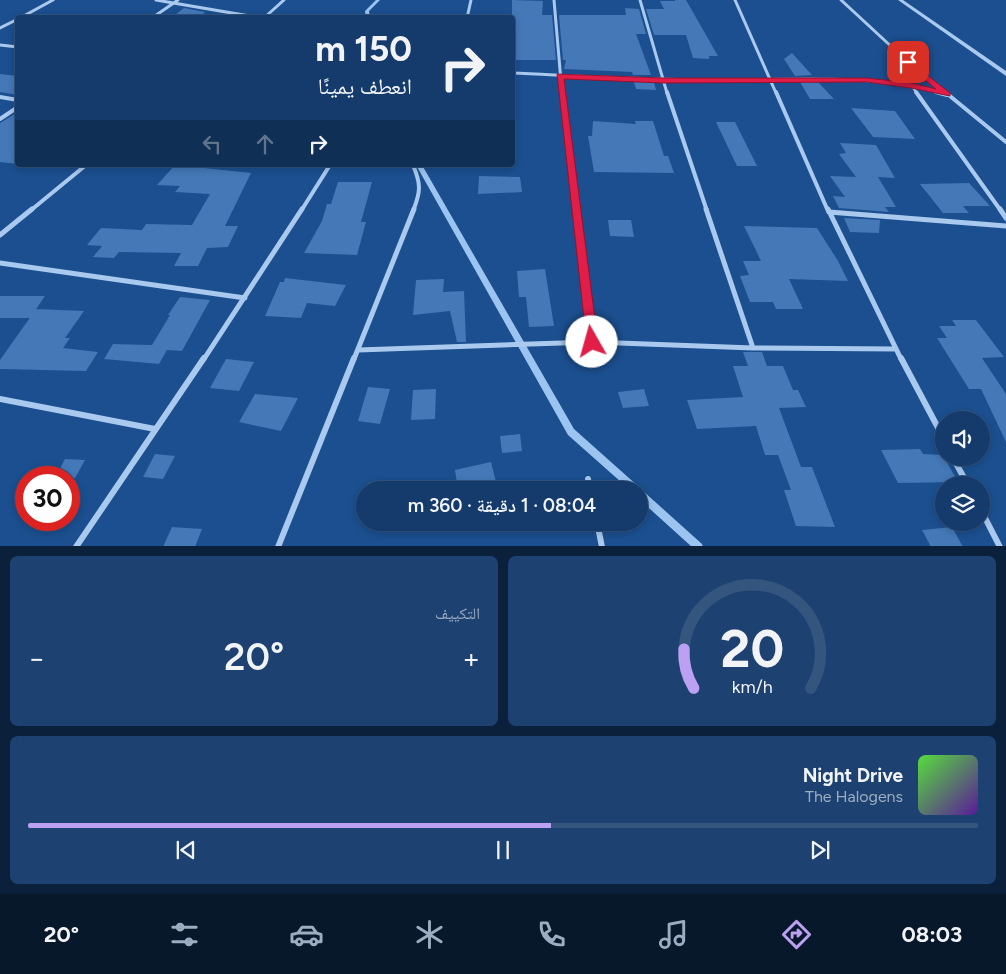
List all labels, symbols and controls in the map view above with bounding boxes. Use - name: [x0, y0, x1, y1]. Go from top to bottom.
- text: 150 m: [315, 28, 412, 70]
- icon: right: [430, 35, 495, 100]
- pin: [887, 41, 929, 83]
- icon: arrive: [894, 48, 922, 76]
- text: انعطف يمينًا: [318, 73, 412, 100]
- icon: left: [198, 130, 226, 158]
- icon: ahead: [251, 130, 279, 158]
- icon: right: [304, 130, 332, 158]
- position arrow: [565, 315, 617, 367]
- map controls: [935, 411, 990, 531]
- button: sound: [935, 411, 990, 466]
- speed limit sign: 30: [15, 466, 80, 531]
- button: layers: [935, 476, 990, 531]
- text: 08:04 · 1 دقيقة · 360 m: [408, 494, 596, 517]
- text: التكييف: [435, 604, 480, 623]
- text: 20: [720, 618, 784, 680]
- text: 20°: [224, 634, 284, 680]
- text: −: [28, 641, 45, 675]
- text: +: [463, 641, 480, 675]
- text: km/h: [732, 676, 772, 697]
- text: Night Drive: [803, 764, 903, 787]
- text: The Halogens: [805, 787, 903, 806]
- icon: previous: [172, 836, 200, 864]
- icon: pause: [489, 836, 517, 864]
- icon: next: [806, 836, 834, 864]
- icon: filters: [167, 917, 202, 952]
- icon: car: [289, 917, 324, 952]
- icon: climate: [412, 917, 447, 952]
- icon: phone: [534, 917, 569, 952]
- icon: music: [656, 917, 691, 952]
- icon: directions: [779, 917, 814, 952]
- text: 20°: [44, 921, 79, 948]
- text: 08:03: [901, 921, 962, 948]

